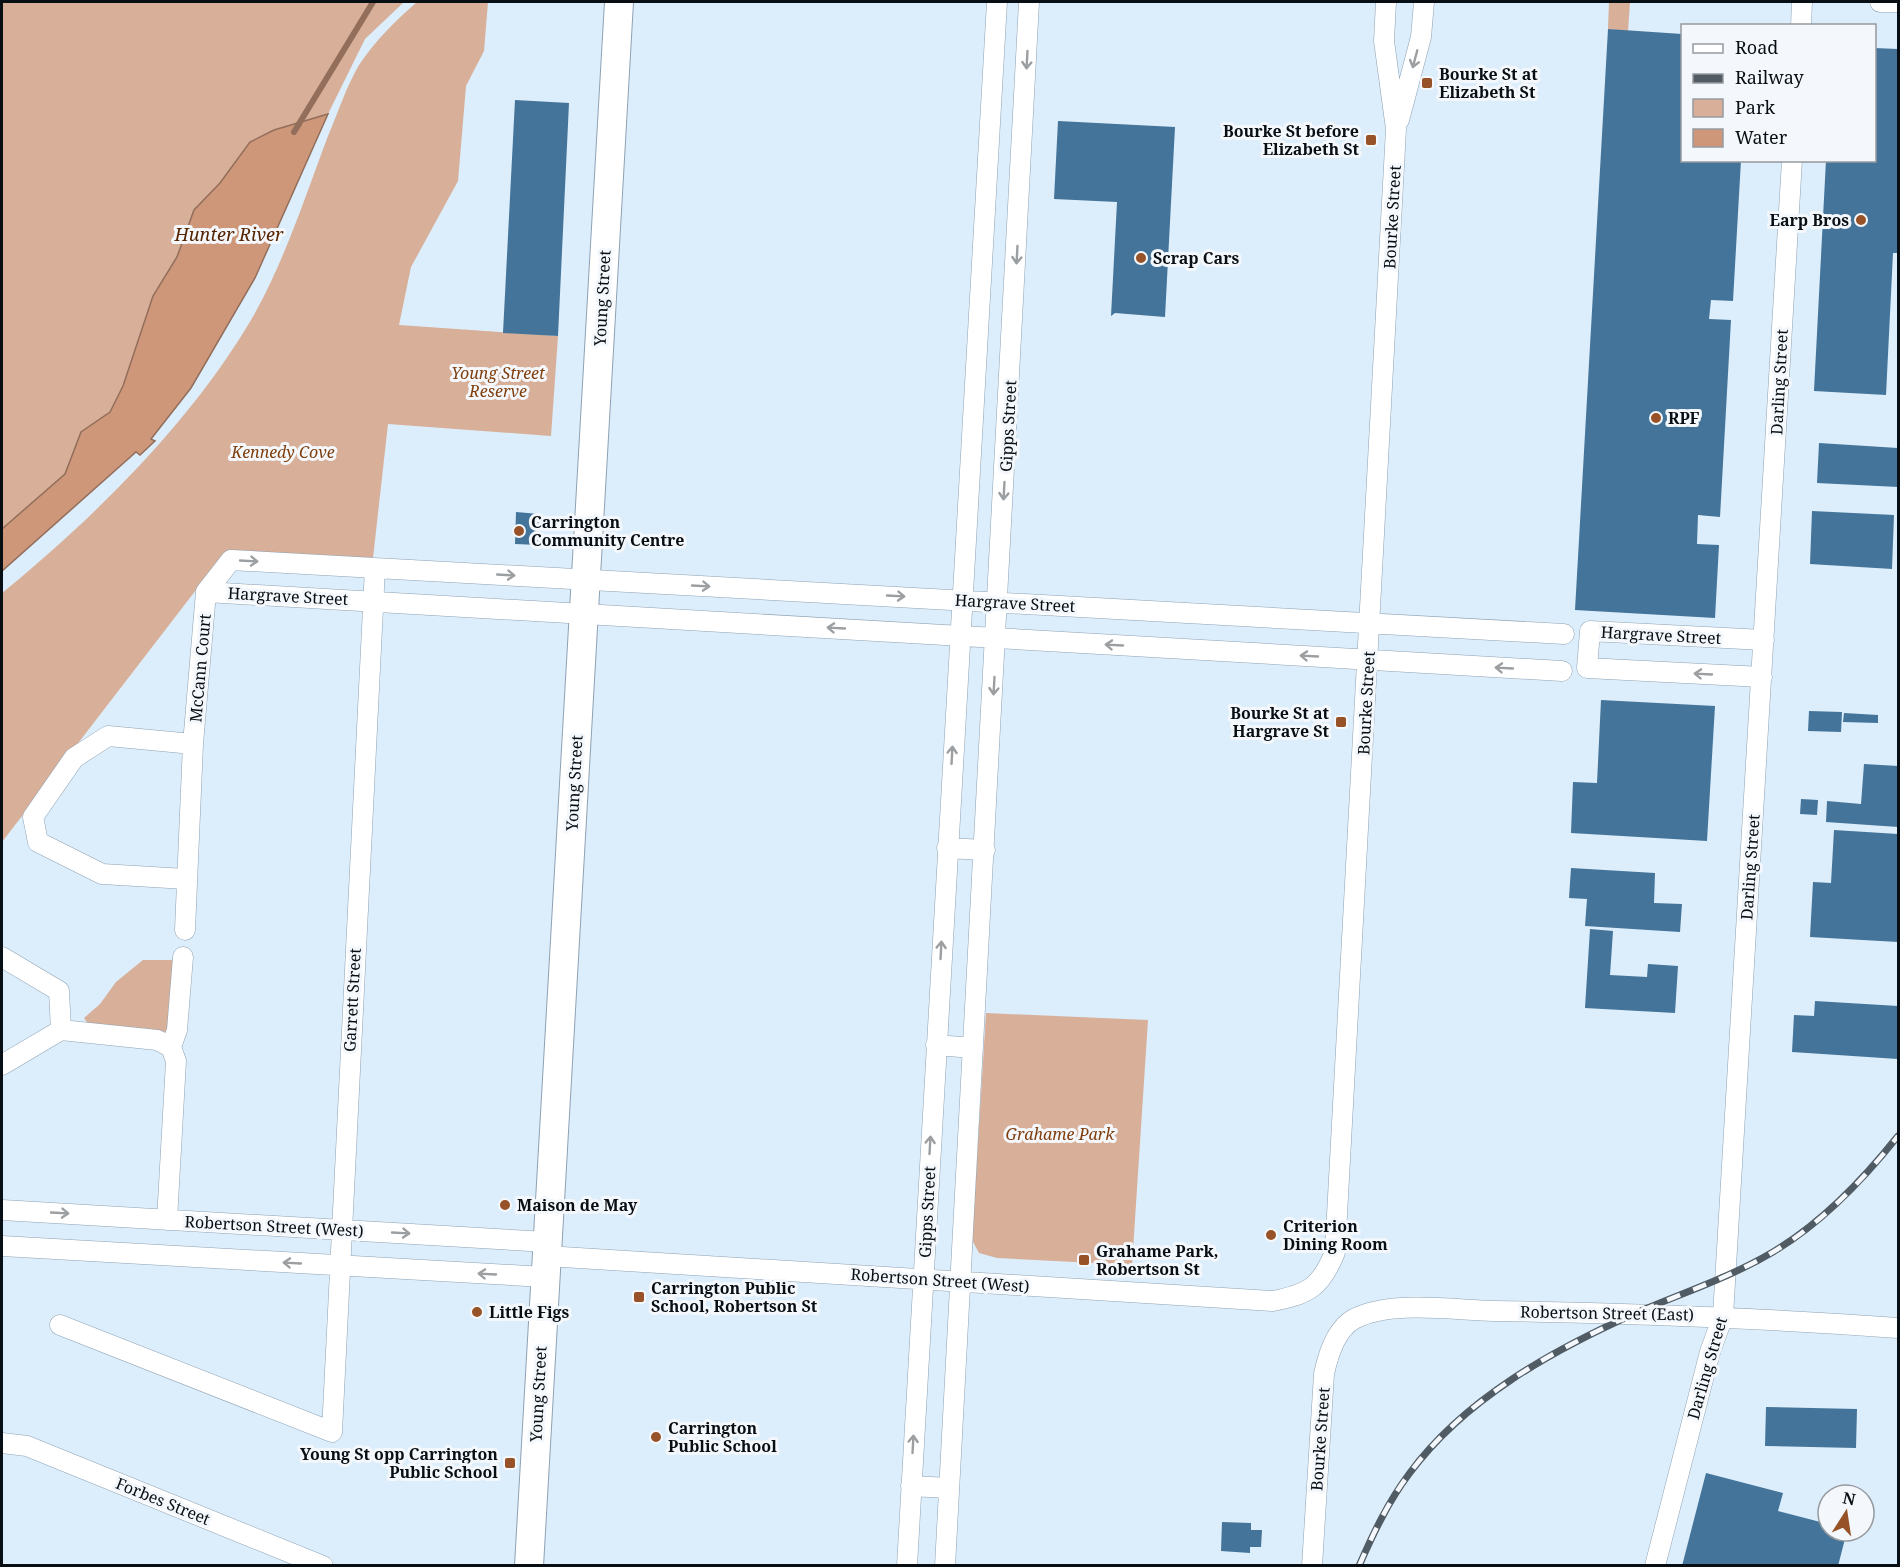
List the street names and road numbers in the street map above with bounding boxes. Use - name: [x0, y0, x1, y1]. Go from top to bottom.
- street label: Bourke Street: [1378, 164, 1406, 269]
- street label: Young Street: [588, 249, 616, 348]
- street label: Darling Street: [1765, 328, 1793, 435]
- street label: Gipps Street: [995, 379, 1021, 473]
- street label: Hargrave Street: [227, 582, 349, 610]
- street label: Hargrave Street: [954, 589, 1076, 617]
- street label: McCann Court: [184, 612, 216, 723]
- street label: Hargrave Street: [1600, 621, 1722, 649]
- street label: Bourke Street: [1352, 650, 1380, 755]
- street label: Young Street: [560, 734, 588, 833]
- street label: Darling Street: [1735, 813, 1765, 921]
- street label: Garrett Street: [338, 947, 366, 1053]
- street label: Gipps Street: [914, 1165, 940, 1259]
- street label: Robertson Street (West): [184, 1210, 364, 1242]
- street label: Robertson Street (West): [850, 1263, 1030, 1297]
- street label: Robertson Street (East): [1520, 1300, 1694, 1326]
- street label: Darling Street: [1682, 1314, 1732, 1422]
- street label: Young Street: [524, 1345, 552, 1444]
- street label: Bourke Street: [1305, 1386, 1335, 1492]
- street label: Forbes Street: [113, 1472, 214, 1530]

